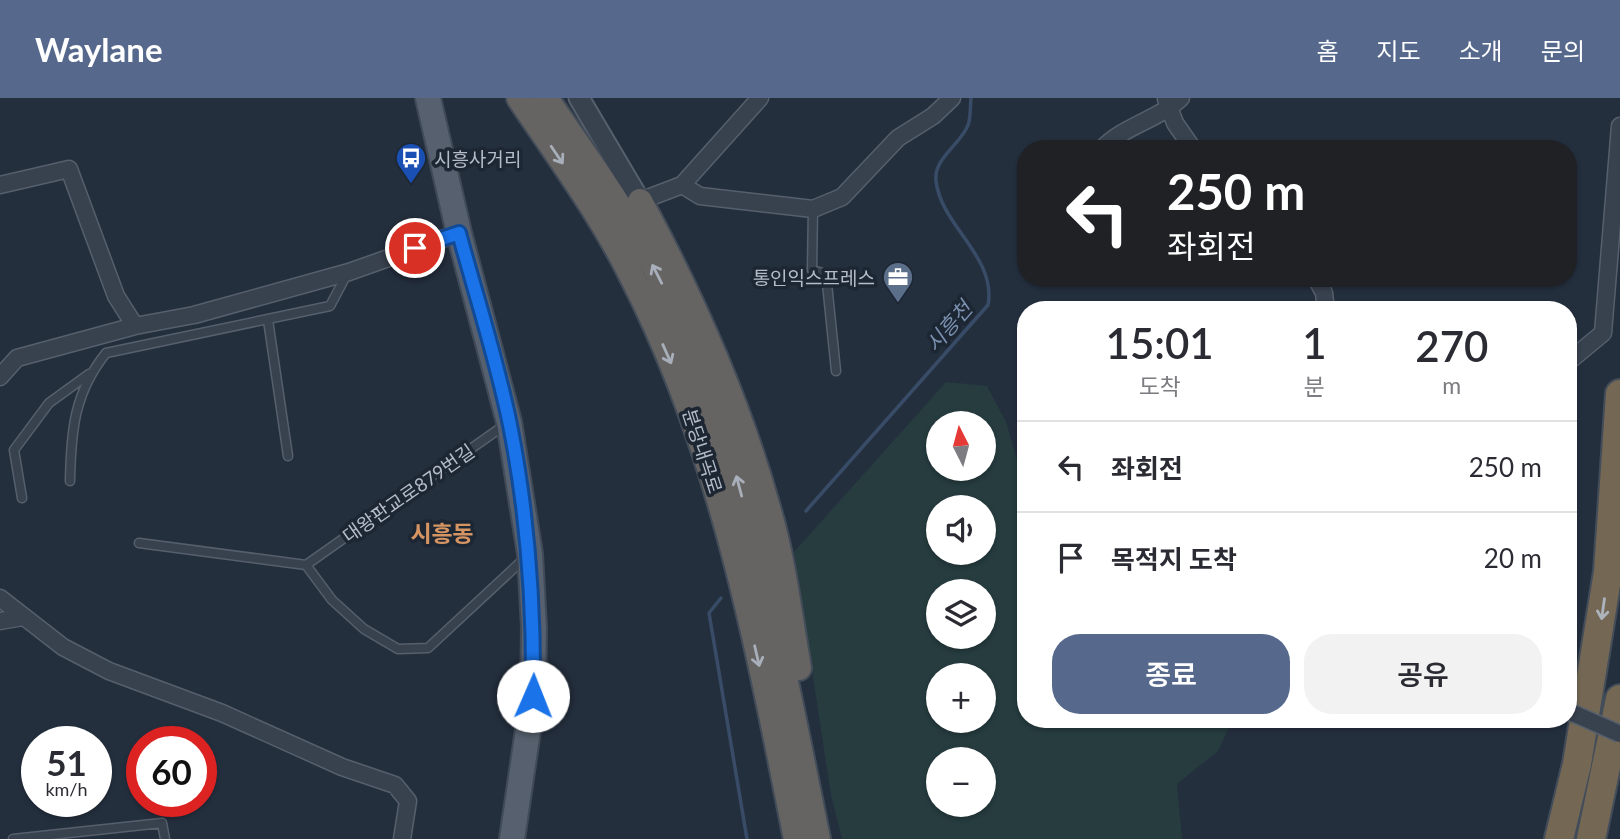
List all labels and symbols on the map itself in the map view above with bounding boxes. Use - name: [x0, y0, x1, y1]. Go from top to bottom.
- bus stop icon: 시흥사거리: [394, 141, 428, 185]
- one-way arrow: [550, 145, 564, 164]
- place label: 시흥사거리: [434, 147, 521, 170]
- pin: [385, 218, 445, 278]
- office icon: 통인익스프레스: [881, 260, 915, 304]
- one-way arrow: [650, 264, 664, 285]
- place label: 통인익스프레스: [753, 266, 875, 289]
- water label: 시흥천: [920, 294, 978, 356]
- one-way arrow: [661, 342, 674, 364]
- street label: 분당내곡로: [679, 406, 727, 496]
- north arrow: [926, 411, 996, 481]
- street label: 대왕판교로879번길: [338, 439, 478, 547]
- one-way arrow: [732, 475, 745, 497]
- district label: 시흥동: [410, 519, 474, 547]
- one-way arrow: [1596, 597, 1609, 620]
- one-way arrow: [751, 644, 765, 667]
- position arrow: [496, 659, 570, 733]
- speed limit sign: 60: [126, 726, 217, 817]

